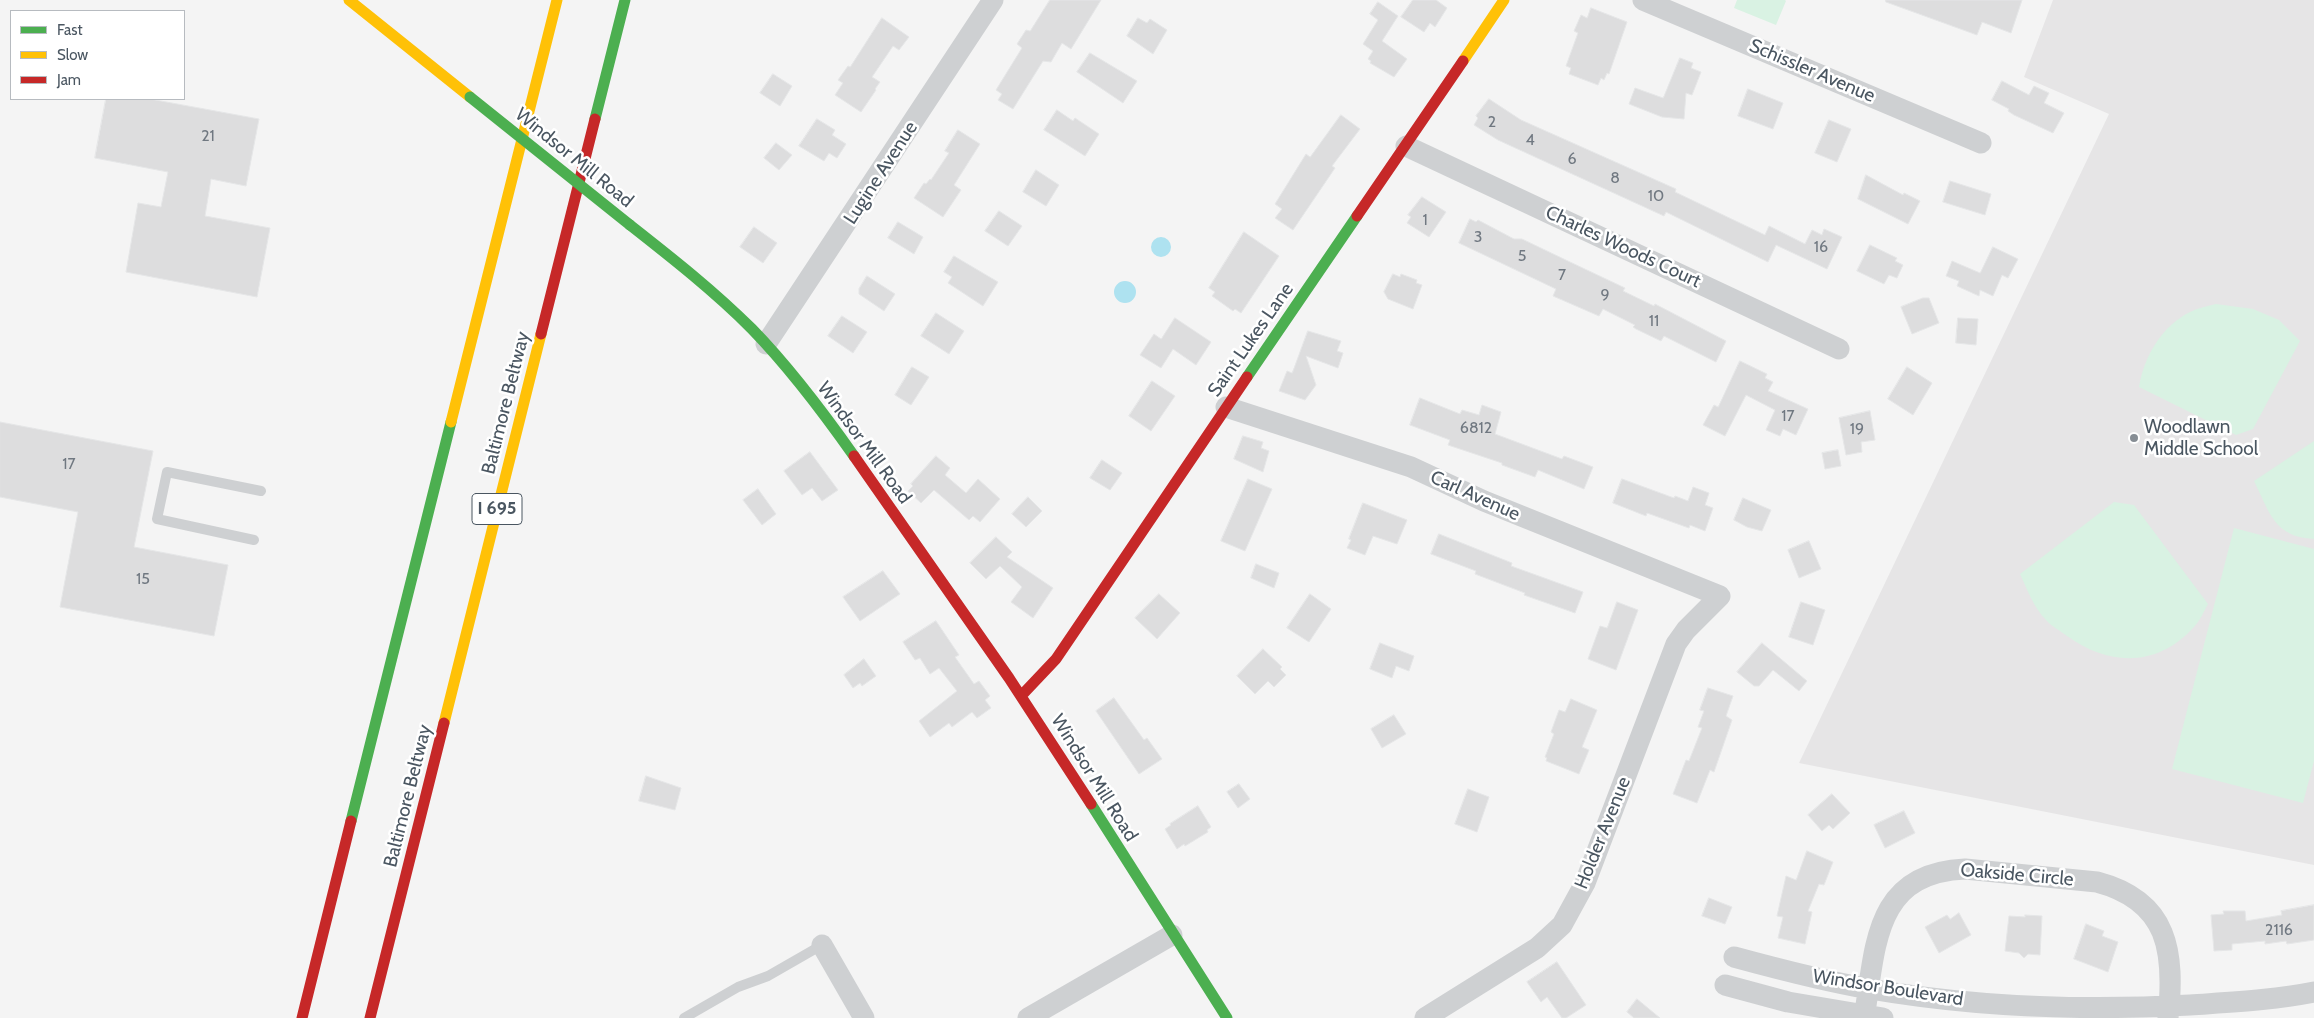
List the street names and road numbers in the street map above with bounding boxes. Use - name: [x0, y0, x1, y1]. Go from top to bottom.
- street label: Schissler Avenue: [1746, 34, 1878, 108]
- street label: Windsor Mill Road: [510, 103, 638, 213]
- street label: Lugine Avenue: [839, 117, 923, 229]
- street label: Charles Woods Court: [1542, 201, 1704, 293]
- street label: Saint Lukes Lane: [1203, 279, 1299, 401]
- street label: Baltimore Beltway: [477, 329, 535, 477]
- street label: Windsor Mill Road: [812, 377, 916, 509]
- street label: Carl Avenue: [1427, 466, 1523, 526]
- road number: I 695: [472, 494, 522, 524]
- street label: Windsor Mill Road: [1046, 710, 1142, 846]
- street label: Baltimore Beltway: [379, 722, 437, 870]
- street label: Holder Avenue: [1570, 774, 1636, 892]
- street label: Oakside Circle: [1960, 859, 2074, 891]
- street label: Windsor Boulevard: [1811, 965, 1965, 1011]

